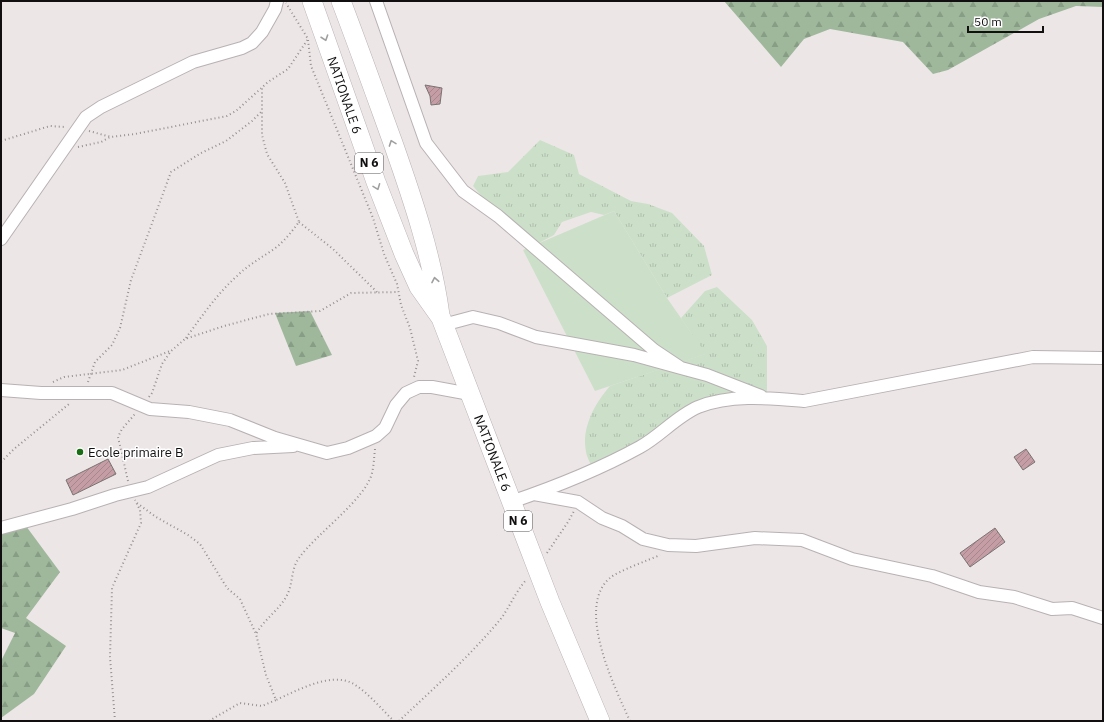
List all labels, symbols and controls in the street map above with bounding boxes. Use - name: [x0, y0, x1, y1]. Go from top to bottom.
- scale bar: [968, 8, 1043, 34]
- text: 50 m: [974, 14, 1002, 29]
- one-way arrow: [320, 34, 328, 41]
- street label: NATIONALE 6: [323, 54, 366, 136]
- one-way arrow: [389, 139, 397, 146]
- road number: N 6: [355, 153, 383, 173]
- one-way arrow: [373, 183, 381, 190]
- one-way arrow: [431, 277, 440, 283]
- street label: NATIONALE 6: [470, 412, 515, 494]
- place label: Ecole primaire B: [88, 444, 183, 461]
- marker: Ecole primaire B: [75, 447, 85, 457]
- road number: N 6: [504, 511, 532, 531]

